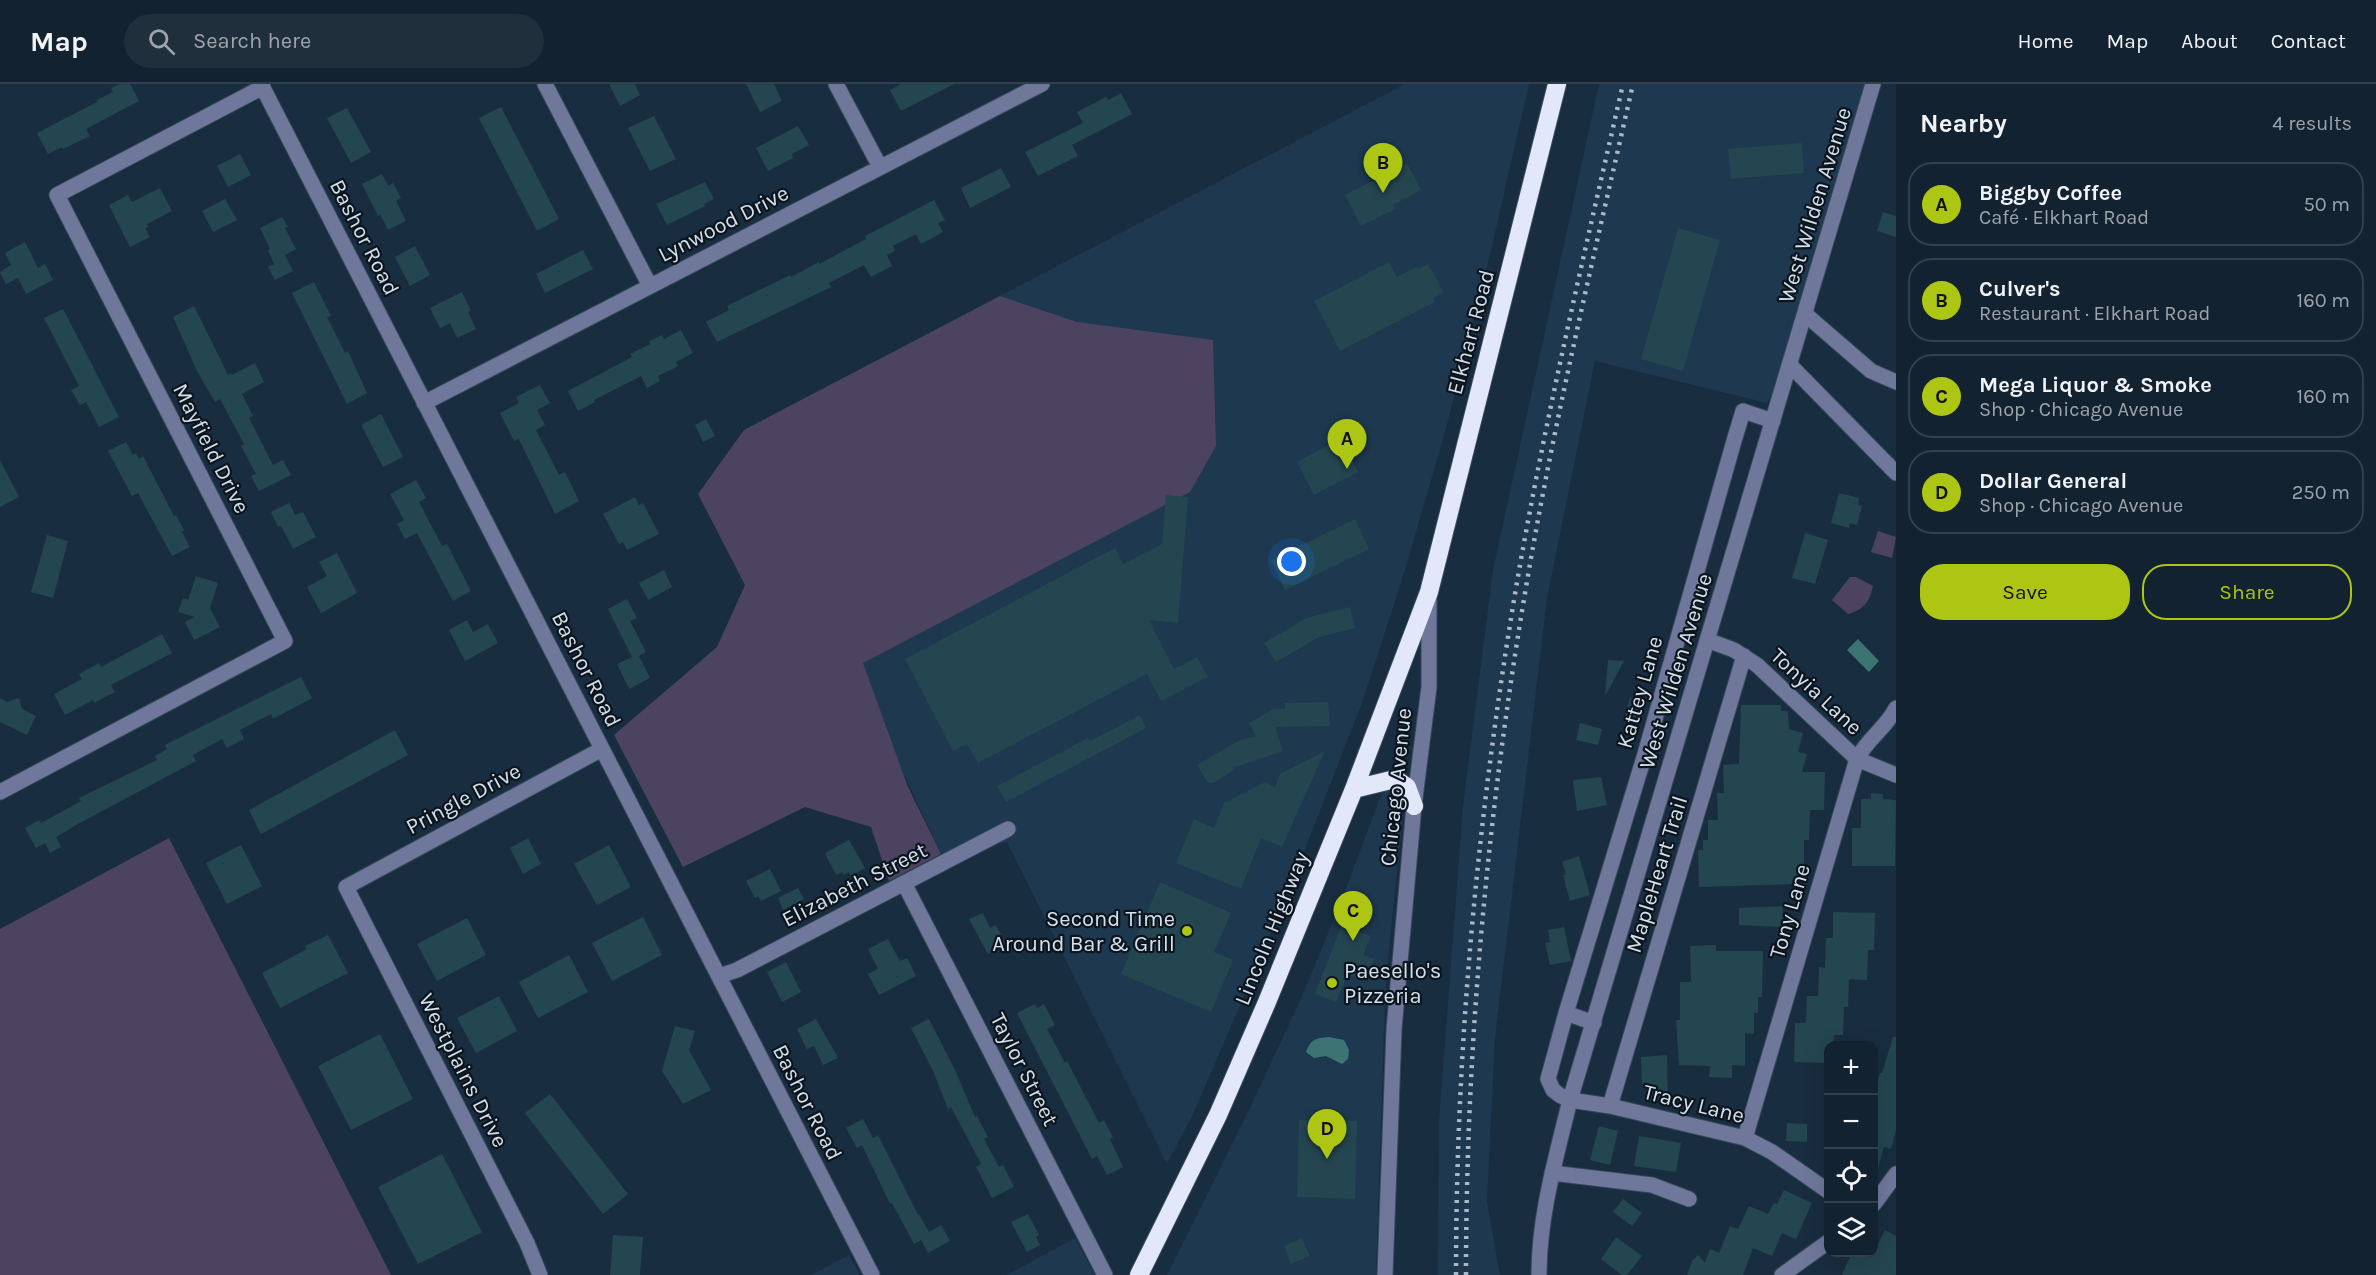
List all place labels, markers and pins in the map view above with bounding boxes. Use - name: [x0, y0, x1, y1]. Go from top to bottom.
- pin: B: [1364, 144, 1402, 193]
- pin: A: [1328, 420, 1366, 469]
- pin: C: [1334, 892, 1372, 941]
- place label: Second Time Around Bar & Grill: [992, 906, 1175, 957]
- marker: Second Time Around Bar & Grill: [1180, 924, 1194, 938]
- place label: Paesello's Pizzeria: [1344, 958, 1441, 1009]
- marker: Paesello's Pizzeria: [1325, 976, 1339, 990]
- pin: D: [1308, 1110, 1346, 1159]

